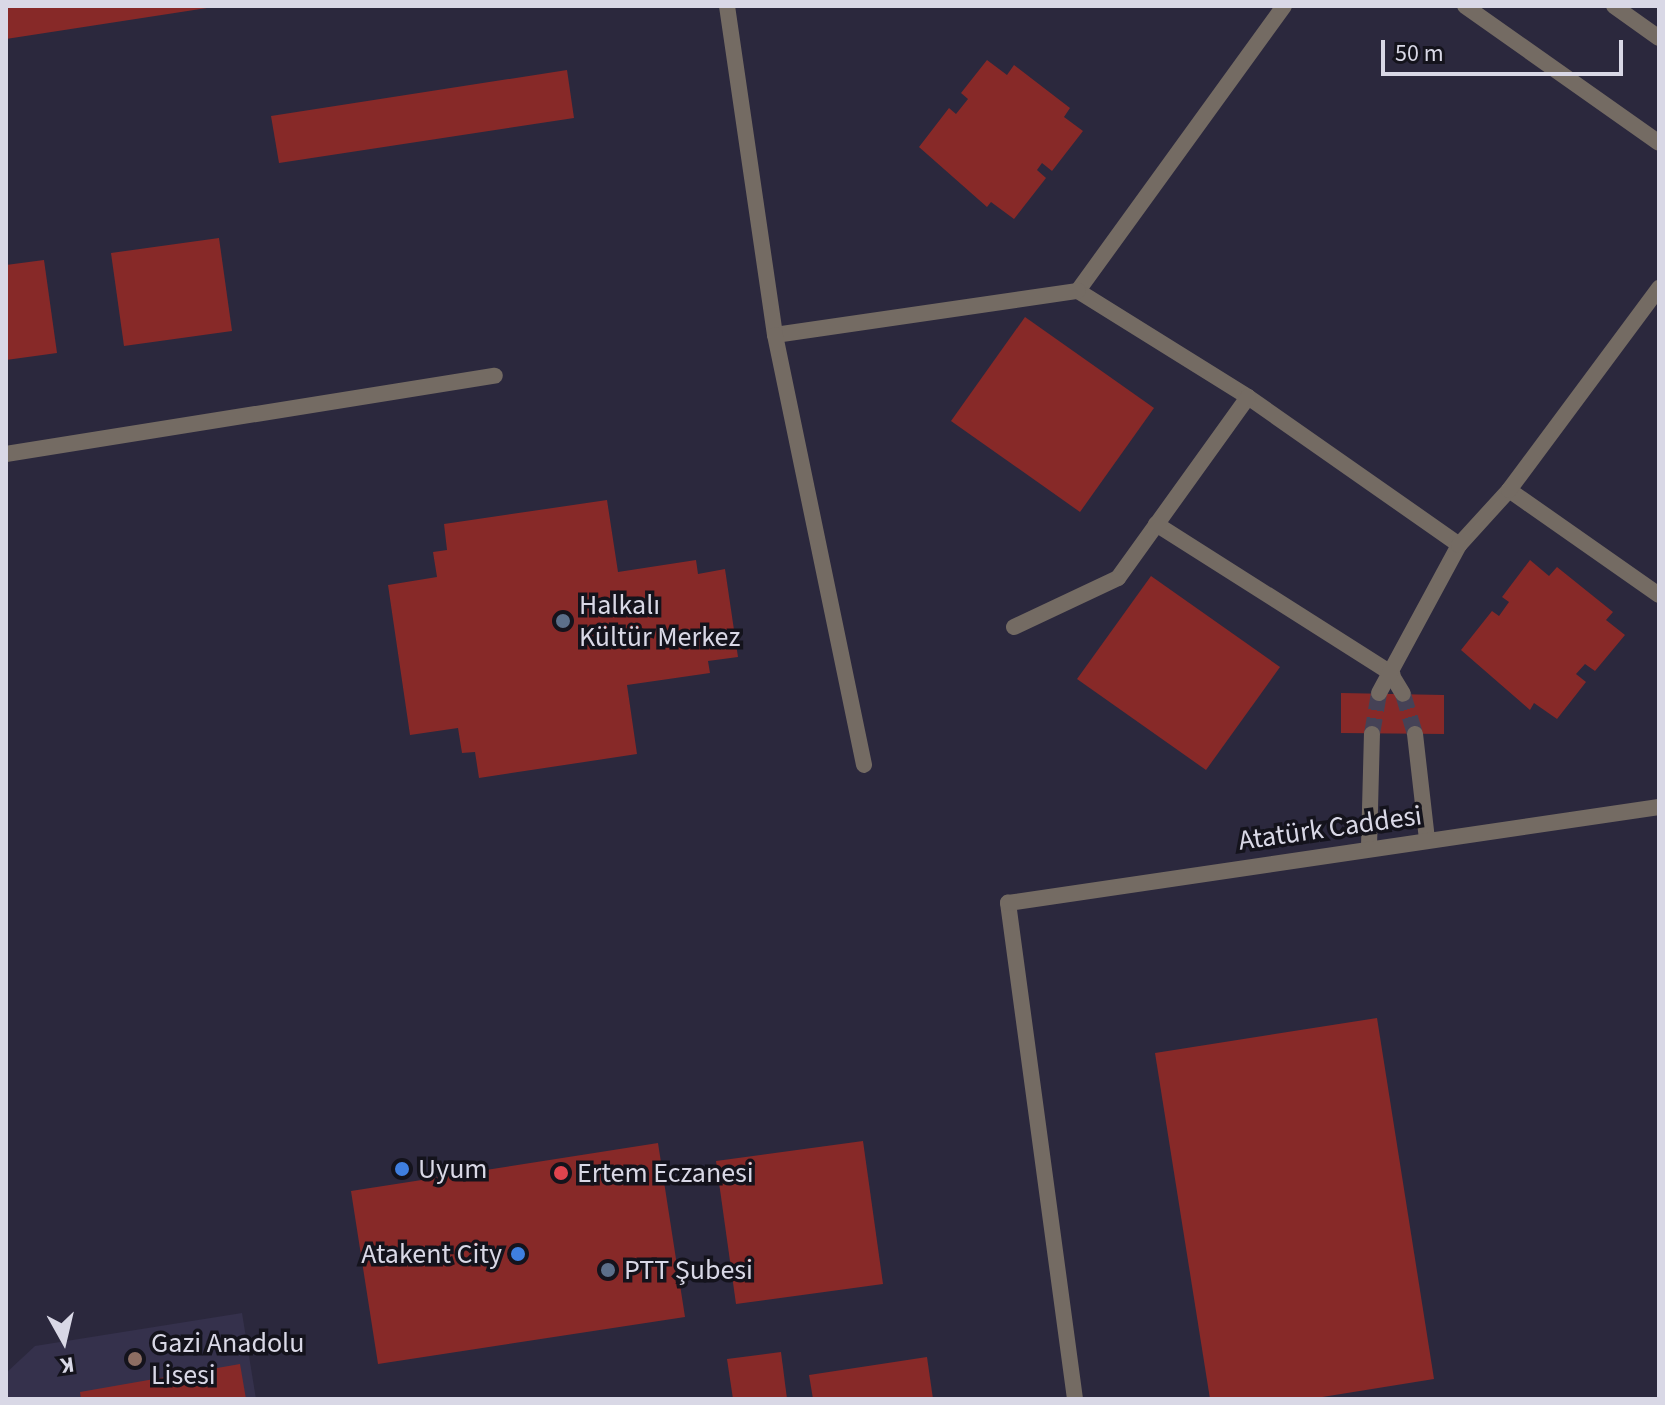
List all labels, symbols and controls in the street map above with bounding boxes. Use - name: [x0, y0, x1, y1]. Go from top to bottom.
- scale bar: [1385, 24, 1627, 74]
- text: 50 m: [1395, 36, 1444, 71]
- place label: Halkalı Kültür Merkez: [579, 588, 740, 654]
- marker: Halkalı Kültür Merkez: [554, 612, 572, 630]
- street label: Atatürk Caddesi: [1236, 798, 1424, 858]
- place label: Uyum: [418, 1152, 488, 1186]
- place label: Ertem Eczanesi: [577, 1156, 754, 1190]
- marker: Uyum: [393, 1160, 411, 1178]
- marker: Ertem Eczanesi: [552, 1164, 570, 1182]
- place label: Atakent City: [361, 1237, 502, 1271]
- marker: Atakent City: [509, 1245, 527, 1263]
- place label: PTT Şubesi: [624, 1253, 753, 1287]
- marker: PTT Şubesi: [599, 1261, 617, 1279]
- north arrow: [24, 1301, 104, 1381]
- place label: Gazi Anadolu Lisesi: [151, 1326, 304, 1392]
- text: K: [58, 1348, 76, 1382]
- marker: Gazi Anadolu Lisesi: [126, 1350, 144, 1368]

